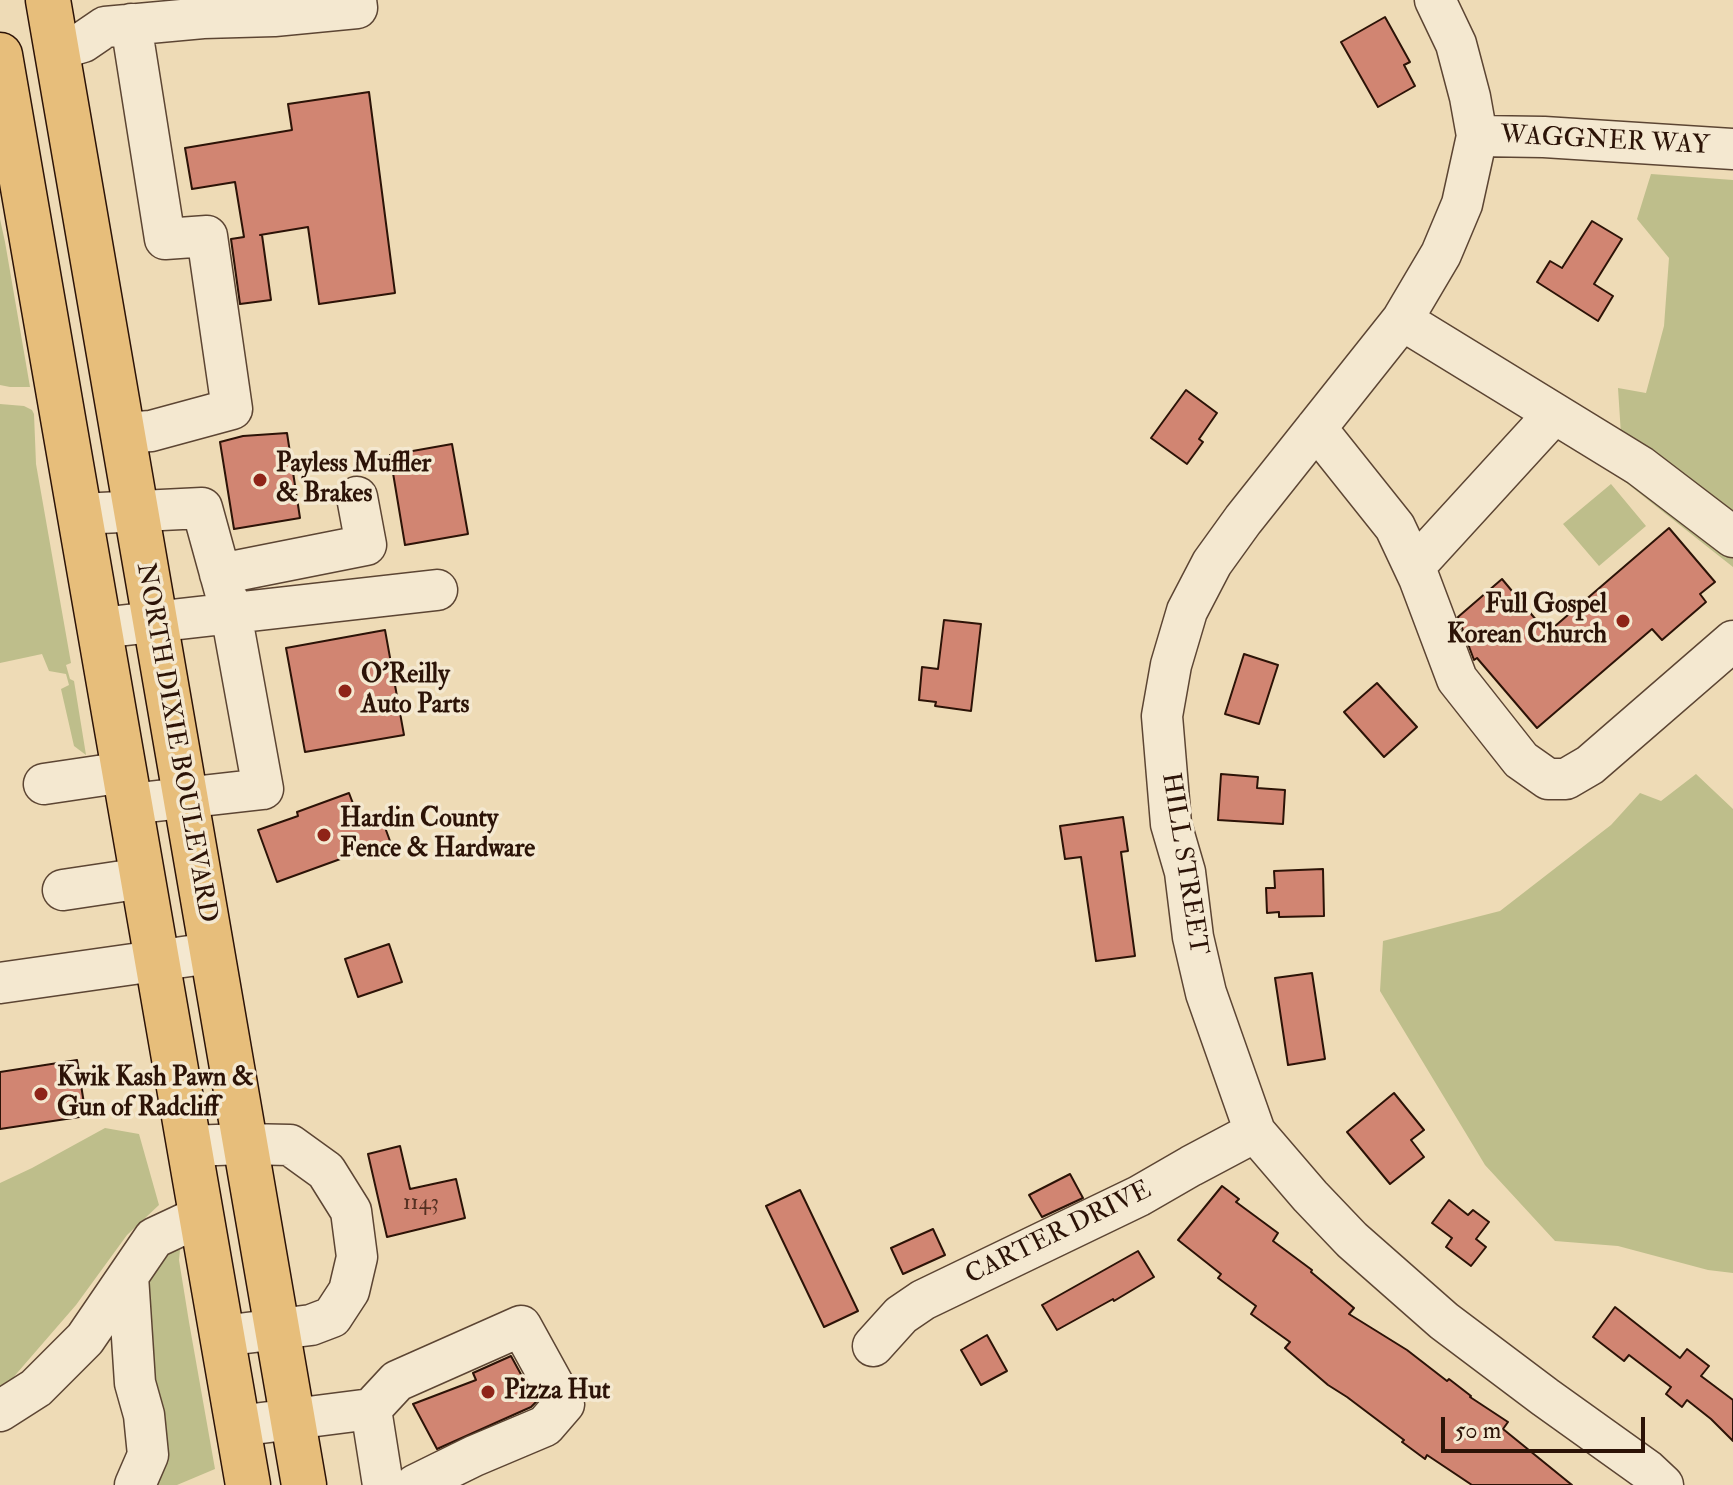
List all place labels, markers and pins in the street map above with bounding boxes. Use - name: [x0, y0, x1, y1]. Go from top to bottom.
- place label: Payless Muffler & Brakes: [276, 449, 431, 510]
- marker: Payless Muffler & Brakes: [251, 471, 269, 489]
- place label: Full Gospel Korean Church: [1447, 590, 1607, 652]
- marker: Full Gospel Korean Church: [1614, 612, 1632, 630]
- place label: O'Reilly Auto Parts: [361, 660, 469, 722]
- marker: O'Reilly Auto Parts: [336, 682, 354, 700]
- place label: Hardin County Fence & Hardware: [340, 804, 535, 866]
- marker: Hardin County Fence & Hardware: [315, 826, 333, 844]
- place label: Kwik Kash Pawn & Gun of Radcliff: [57, 1063, 254, 1124]
- marker: Kwik Kash Pawn & Gun of Radcliff: [32, 1085, 50, 1103]
- place label: Pizza Hut: [504, 1376, 610, 1408]
- marker: Pizza Hut: [479, 1383, 497, 1401]

